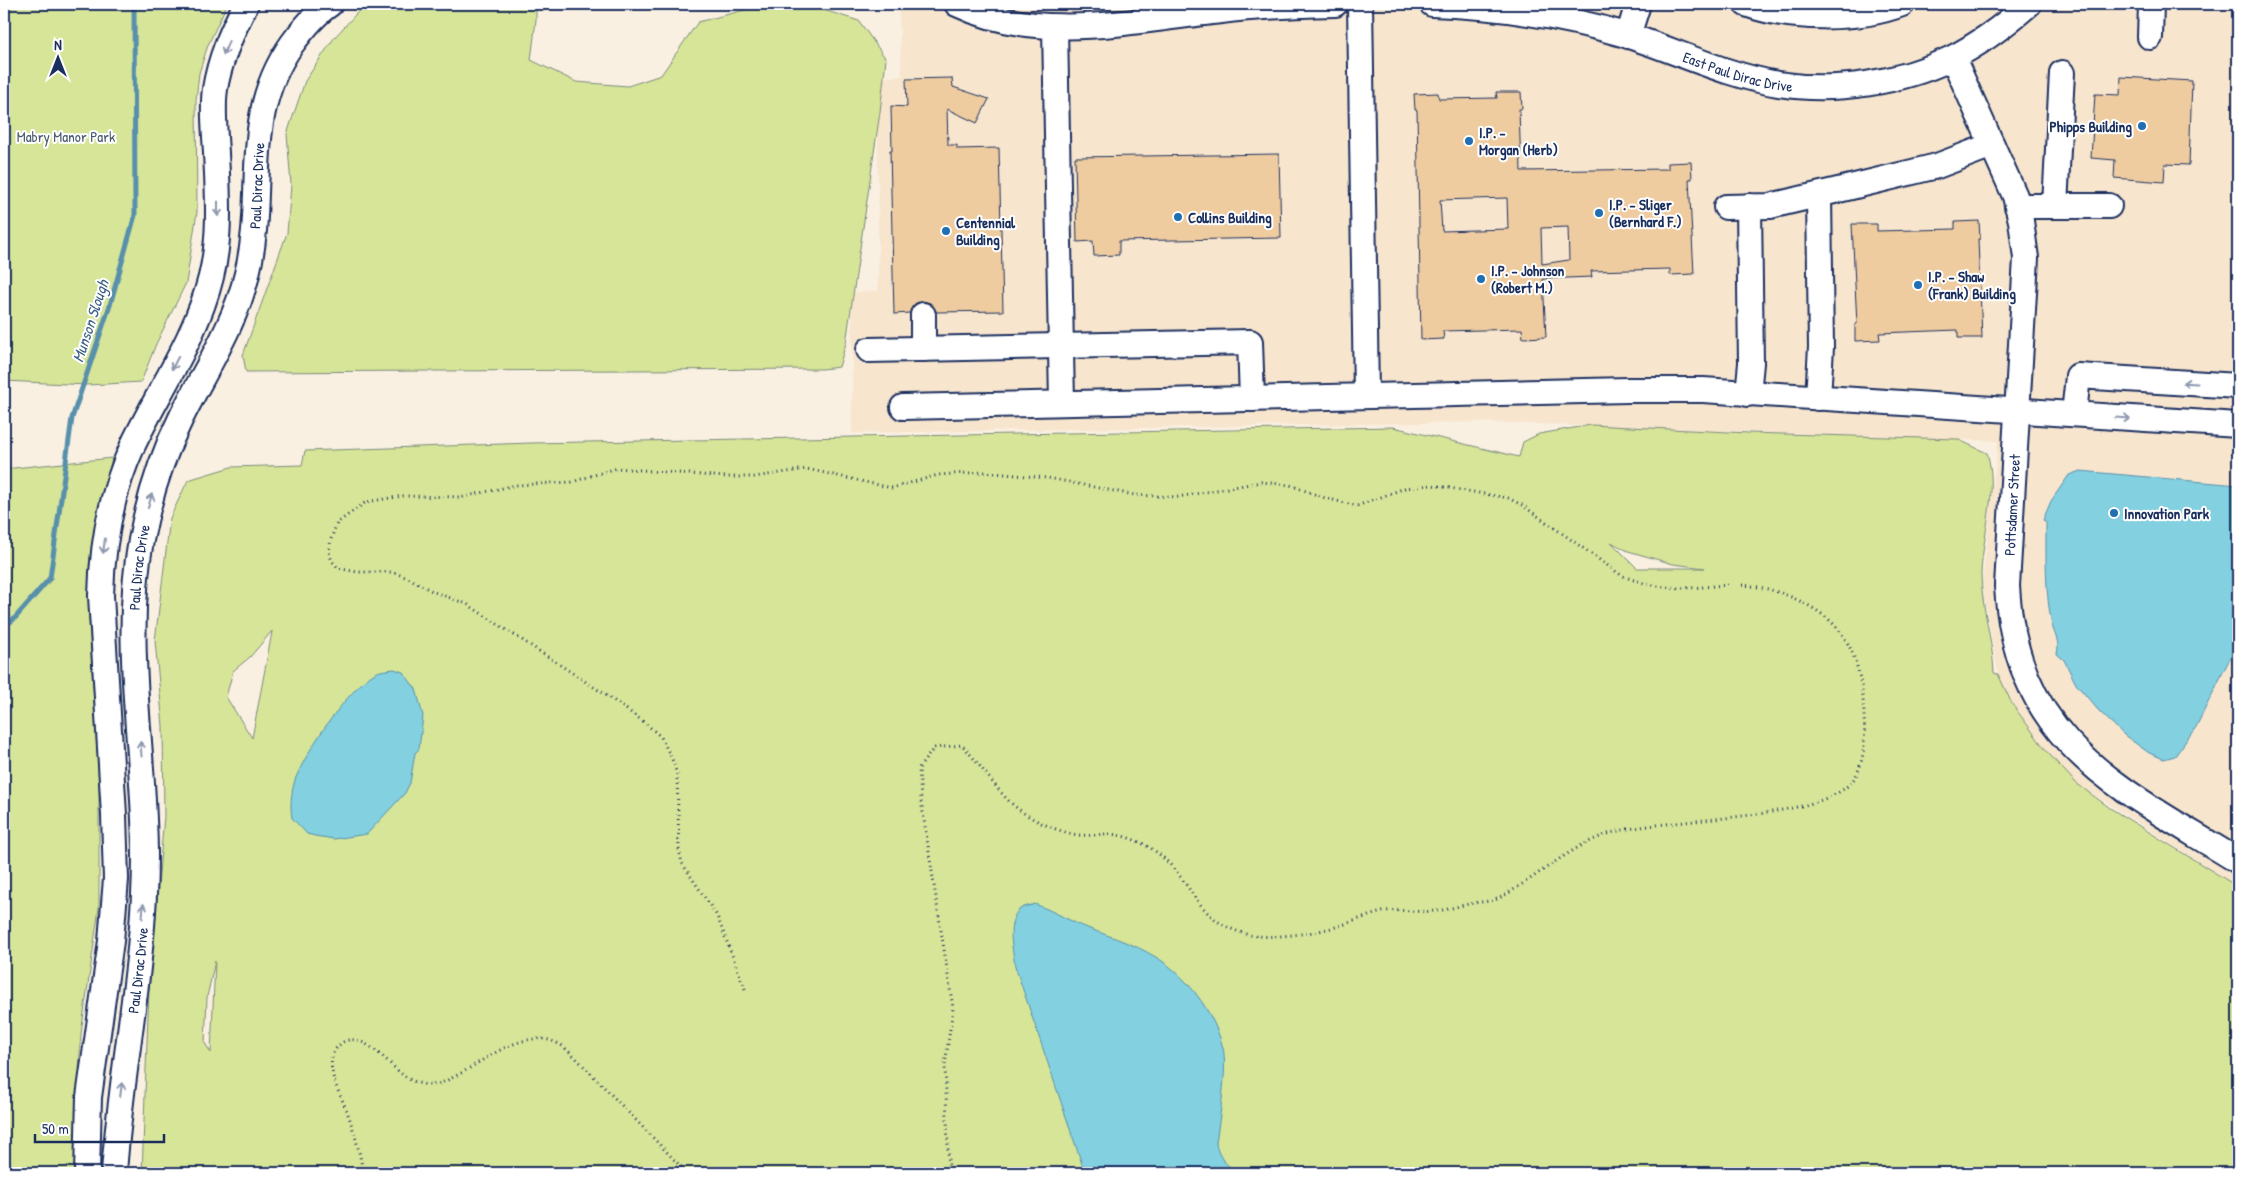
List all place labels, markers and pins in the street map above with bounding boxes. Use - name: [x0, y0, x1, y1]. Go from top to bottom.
- place label: Phipps Building: [2049, 116, 2132, 138]
- marker: Phipps Building: [2136, 120, 2148, 132]
- place label: I.P. - Morgan (Herb): [1479, 122, 1558, 161]
- marker: I.P. - Morgan (Herb): [1463, 135, 1475, 147]
- place label: I.P. - Sliger (Bernhard F.): [1609, 194, 1682, 232]
- place label: Collins Building: [1188, 207, 1272, 229]
- marker: I.P. - Sliger (Bernhard F.): [1593, 207, 1605, 219]
- marker: Collins Building: [1172, 211, 1184, 223]
- place label: Centennial Building: [956, 212, 1016, 251]
- marker: Centennial Building: [940, 225, 952, 237]
- place label: I.P. - Johnson (Robert M.): [1491, 260, 1565, 298]
- place label: I.P. - Shaw (Frank) Building: [1928, 266, 2016, 305]
- marker: I.P. - Johnson (Robert M.): [1475, 273, 1487, 285]
- marker: I.P. - Shaw (Frank) Building: [1912, 279, 1924, 291]
- place label: Innovation Park: [2124, 503, 2210, 524]
- marker: Innovation Park: [2108, 507, 2120, 519]

